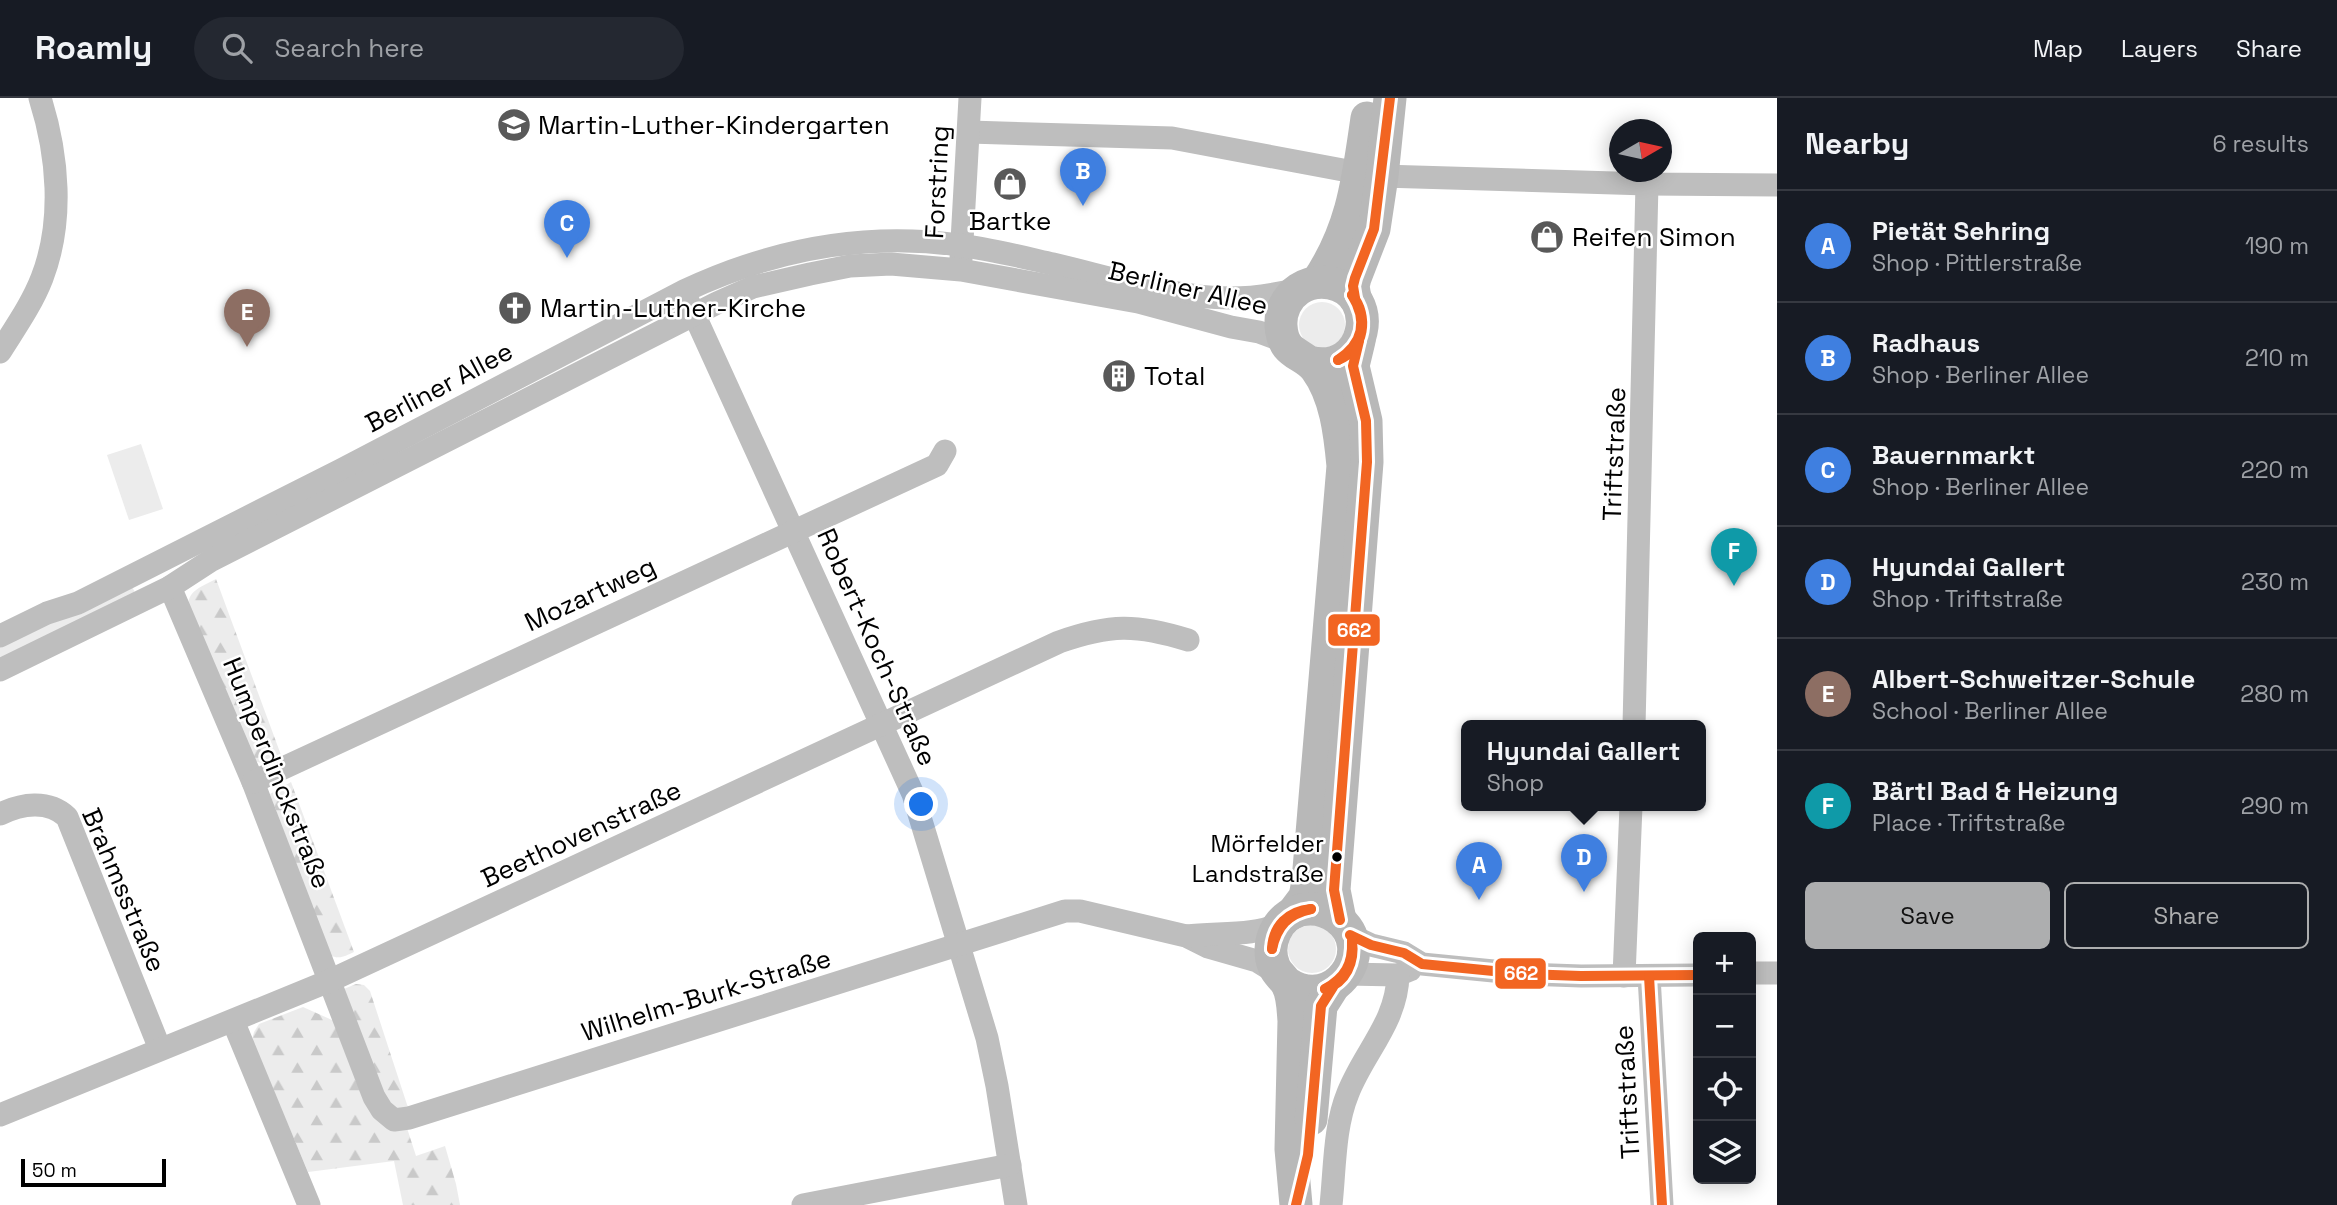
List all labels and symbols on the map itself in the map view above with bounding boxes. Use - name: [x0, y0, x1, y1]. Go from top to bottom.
- school or university icon: Martin-Luther-Kindergarten: [495, 106, 533, 144]
- place label: Martin-Luther-Kindergarten: [538, 108, 890, 142]
- north arrow: [1609, 119, 1672, 182]
- street label: Forstring: [917, 124, 957, 240]
- pin: B: [1060, 148, 1106, 206]
- shop icon: Bartke: [991, 165, 1029, 203]
- pin: C: [544, 200, 590, 258]
- place label: Bartke: [969, 204, 1051, 238]
- shop icon: Reifen Simon: [1528, 218, 1566, 256]
- place label: Reifen Simon: [1572, 220, 1736, 254]
- street label: Berliner Allee: [1105, 253, 1271, 323]
- pin: E: [224, 289, 270, 347]
- church icon: Martin-Luther-Kirche: [496, 289, 534, 327]
- place label: Martin-Luther-Kirche: [540, 291, 806, 325]
- street label: Berliner Allee: [359, 334, 519, 440]
- building icon: Total: [1100, 357, 1138, 395]
- place label: Total: [1144, 359, 1205, 393]
- street label: Triftstraße: [1595, 386, 1633, 522]
- street label: Robert-Koch-Straße: [809, 523, 945, 771]
- pin: F: [1711, 528, 1757, 586]
- street label: Mozartweg: [519, 549, 661, 639]
- line badge: 662: [1327, 613, 1381, 647]
- text: 662: [1337, 618, 1371, 643]
- street label: Humperdinckstraße: [215, 652, 339, 894]
- street label: Beethovenstraße: [475, 773, 687, 895]
- your location: [904, 787, 938, 821]
- street label: Brahmsstraße: [74, 803, 174, 977]
- place label: Mörfelder Landstraße: [1192, 828, 1324, 889]
- pin: D: [1561, 834, 1607, 892]
- pin: A: [1456, 842, 1502, 900]
- marker: Mörfelder Landstraße: [1330, 850, 1344, 864]
- street label: Wilhelm-Burk-Straße: [577, 941, 835, 1049]
- line badge: 662: [1494, 957, 1547, 990]
- text: 662: [1504, 961, 1538, 986]
- street label: Triftstraße: [1607, 1024, 1647, 1160]
- scale bar: [21, 1156, 166, 1188]

